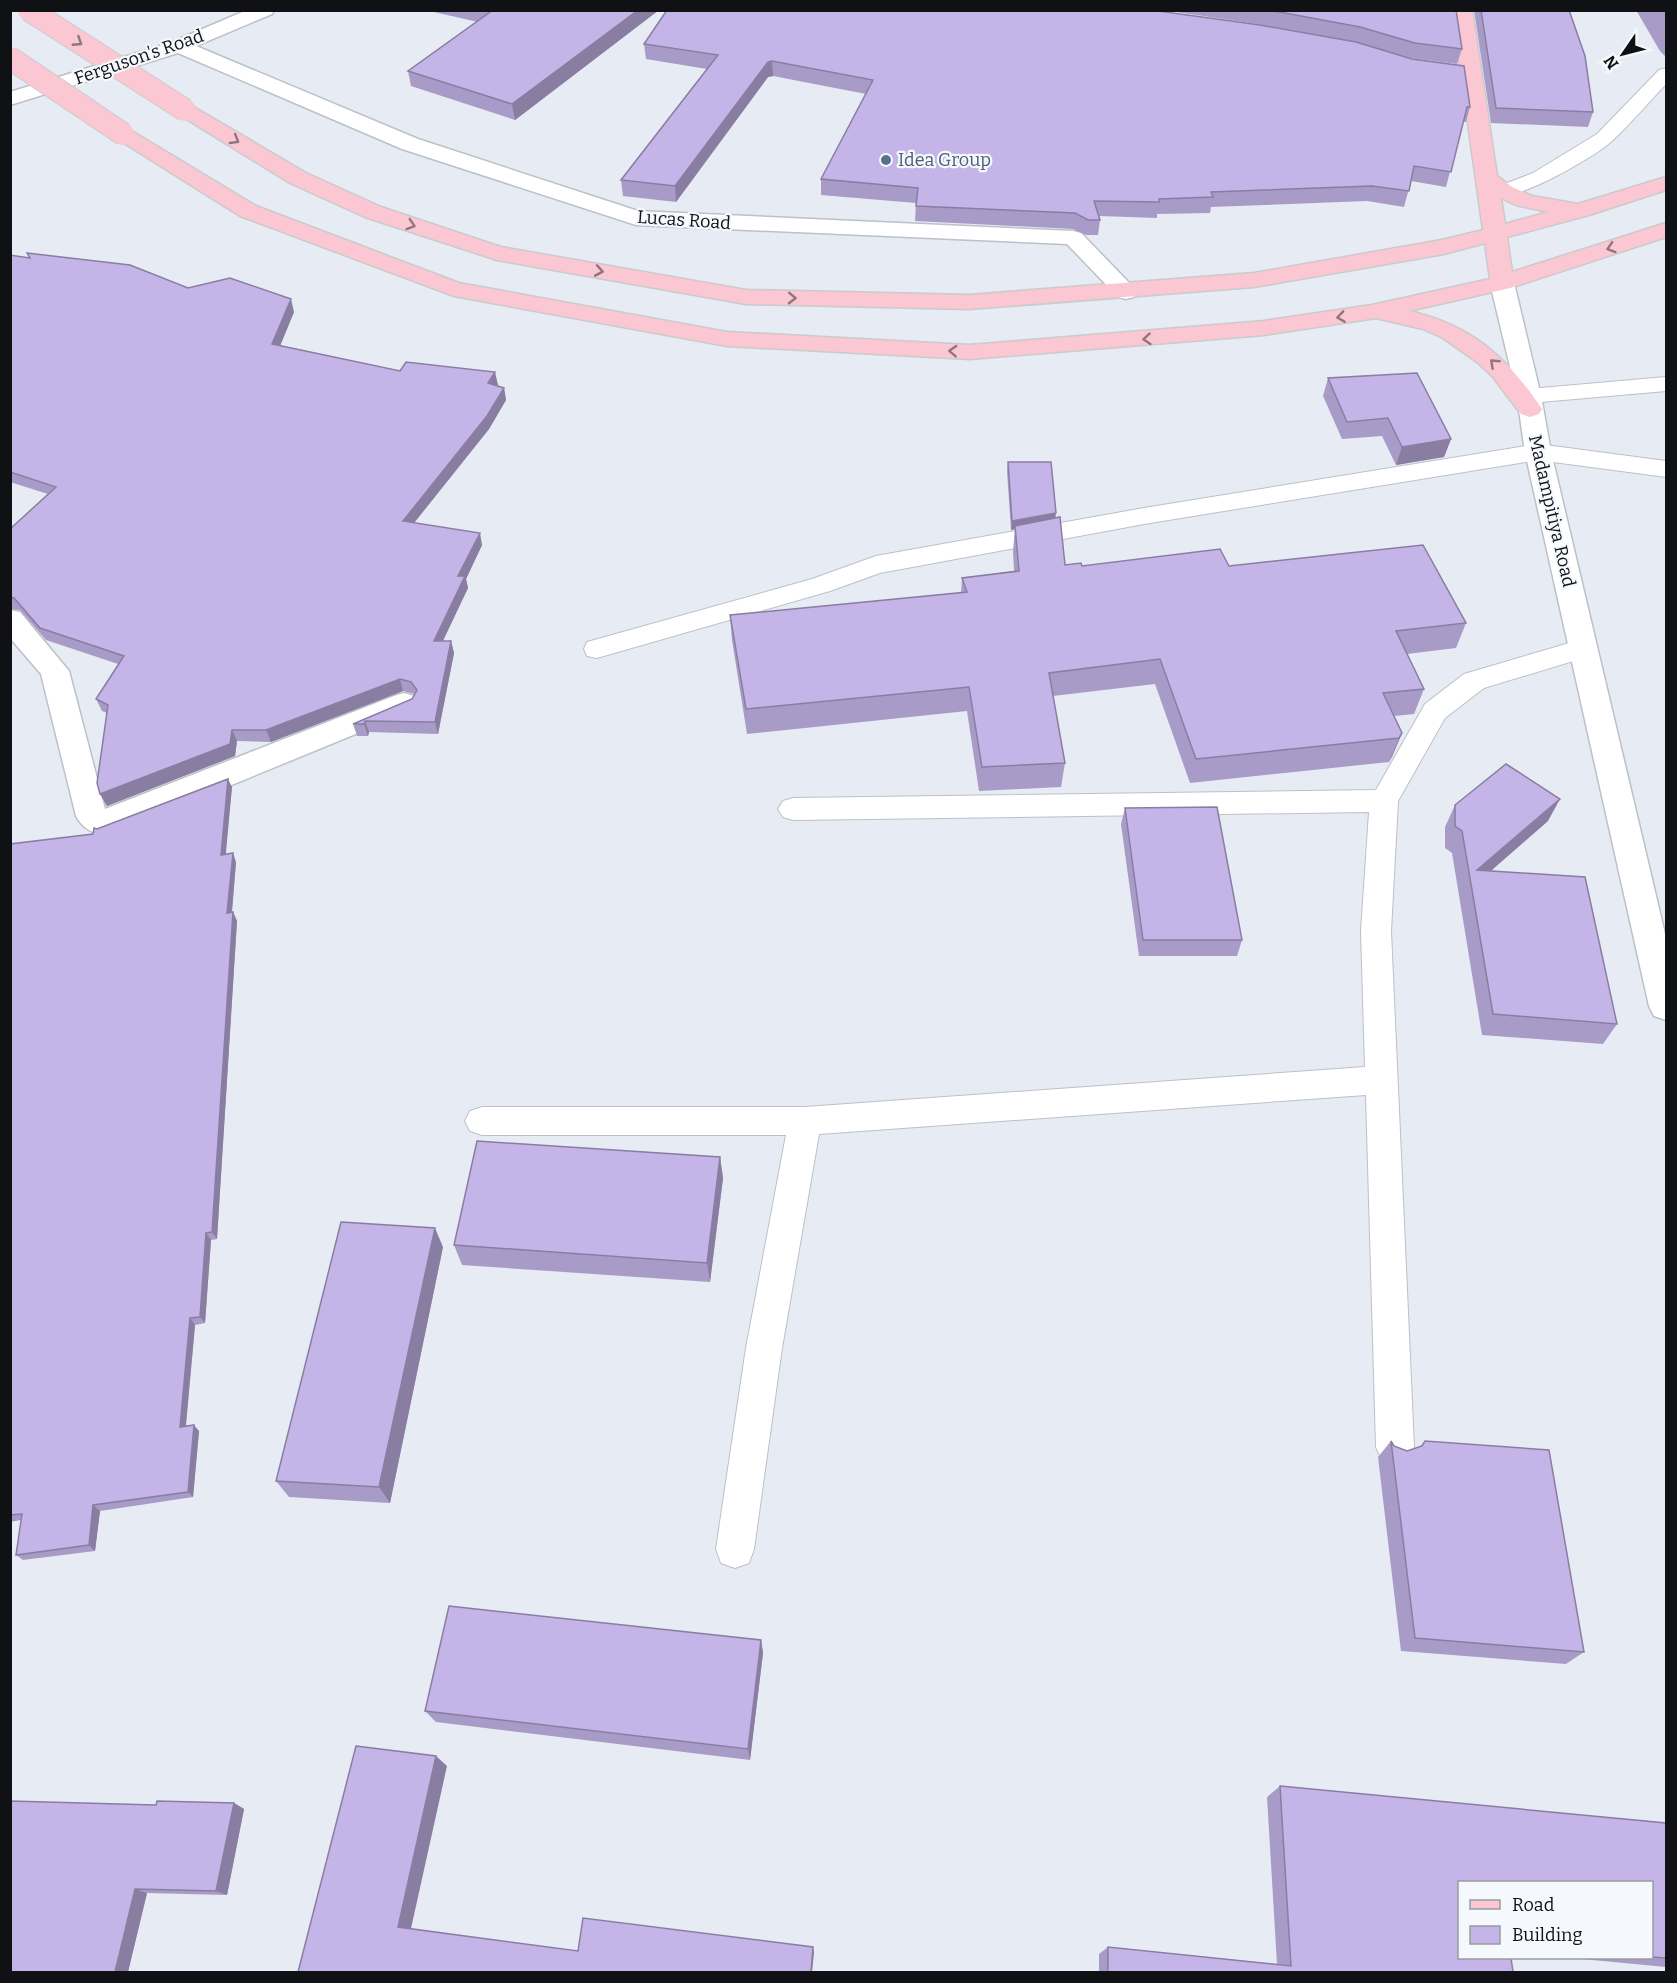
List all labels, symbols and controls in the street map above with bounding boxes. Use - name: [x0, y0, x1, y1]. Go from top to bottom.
- street label: Ferguson's Road: [72, 24, 207, 89]
- north arrow: [1593, 24, 1653, 84]
- one-way arrow: [72, 35, 83, 46]
- text: N: [1600, 52, 1622, 73]
- one-way arrow: [229, 133, 239, 145]
- place label: Idea Group: [898, 149, 991, 171]
- marker: Idea Group: [879, 153, 893, 167]
- street label: Lucas Road: [636, 206, 732, 234]
- one-way arrow: [405, 217, 416, 230]
- one-way arrow: [1606, 240, 1617, 253]
- one-way arrow: [594, 264, 604, 277]
- one-way arrow: [788, 291, 797, 304]
- one-way arrow: [1336, 310, 1346, 322]
- one-way arrow: [1143, 332, 1152, 345]
- one-way arrow: [948, 345, 957, 358]
- one-way arrow: [1491, 360, 1502, 371]
- street label: Madampitiya Road: [1524, 433, 1580, 590]
- legend: [1458, 1881, 1653, 1959]
- text: Road: [1512, 1894, 1555, 1916]
- text: Building: [1512, 1924, 1583, 1946]

